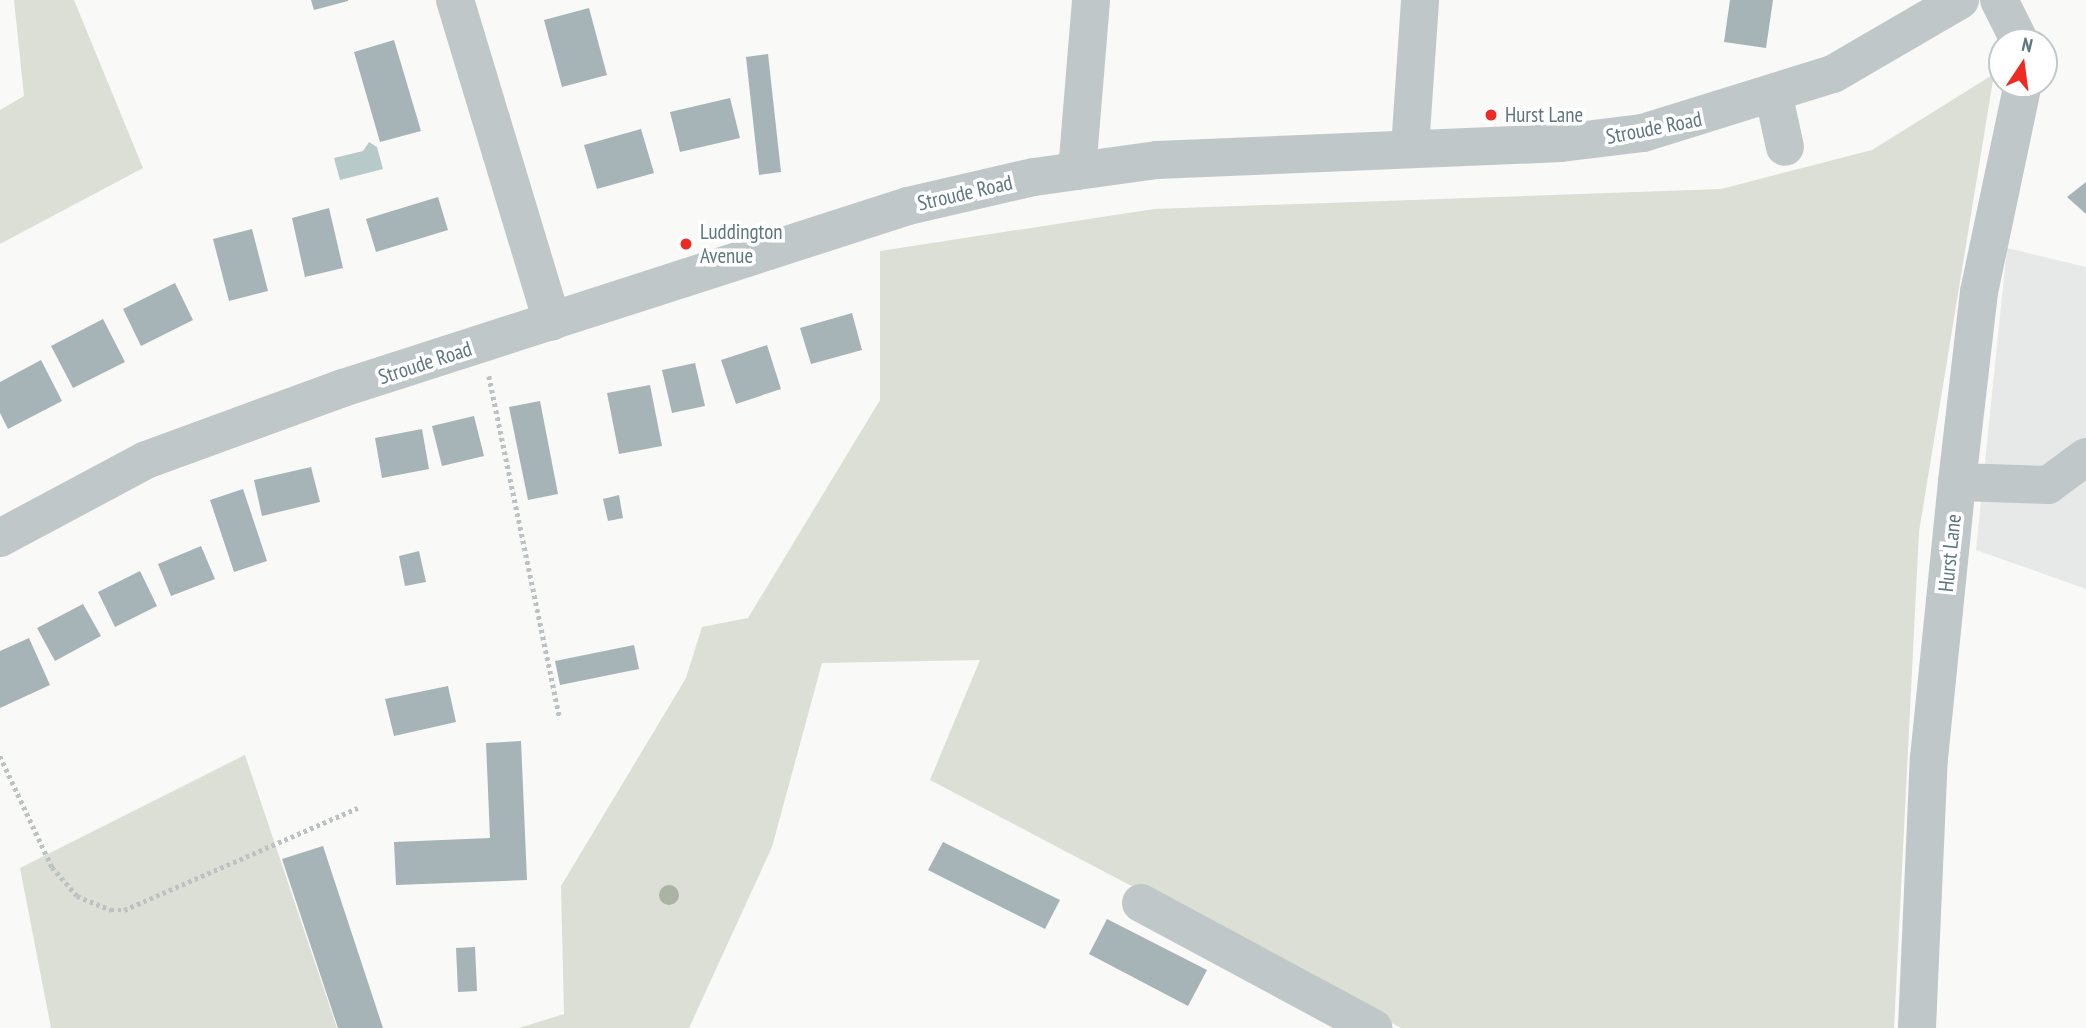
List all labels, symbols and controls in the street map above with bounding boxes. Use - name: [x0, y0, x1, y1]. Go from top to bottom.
- north arrow: [1988, 28, 2058, 98]
- text: N: [2020, 32, 2035, 57]
- place label: Hurst Lane: [1505, 102, 1583, 128]
- street label: Stroude Road: [1604, 106, 1704, 150]
- marker: Hurst Lane: [1483, 107, 1499, 123]
- street label: Stroude Road: [915, 170, 1015, 216]
- place label: Luddington Avenue: [700, 219, 782, 269]
- marker: Luddington Avenue: [678, 236, 694, 252]
- street label: Stroude Road: [375, 336, 475, 390]
- street label: Hurst Lane: [1933, 513, 1967, 593]

